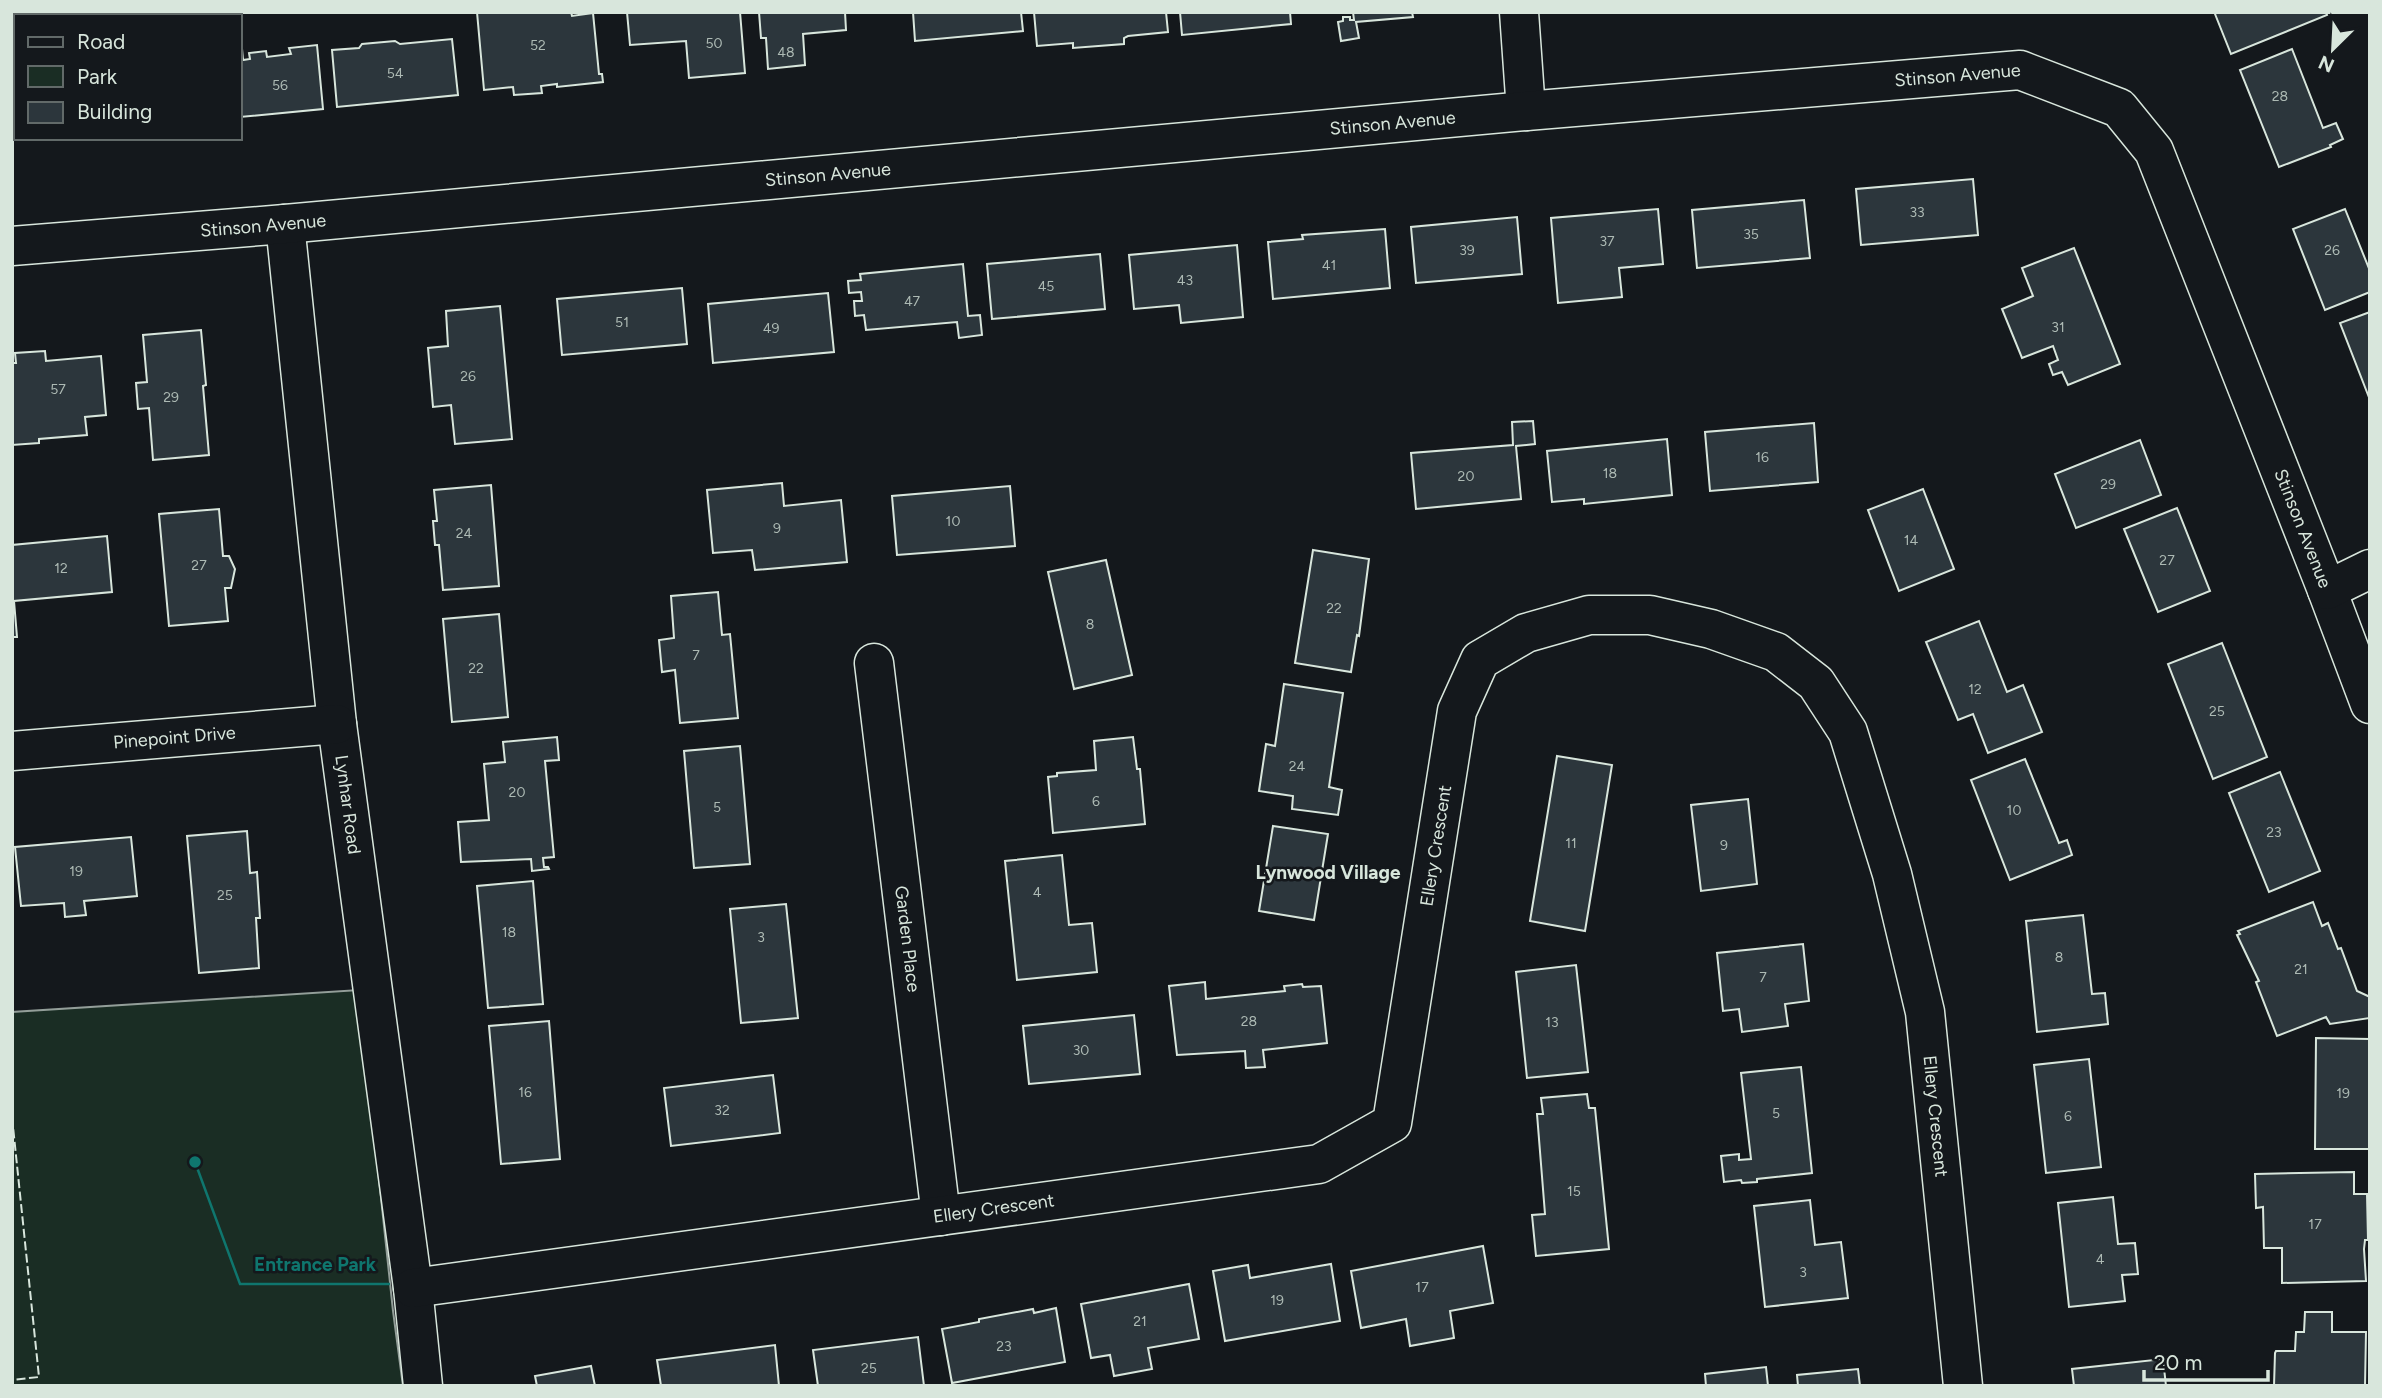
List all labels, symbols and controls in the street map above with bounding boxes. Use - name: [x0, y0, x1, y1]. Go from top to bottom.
- legend: [14, 14, 242, 140]
- north arrow: [2298, 14, 2368, 84]
- text: Road: [77, 29, 125, 54]
- house number: 50: [705, 35, 723, 52]
- house number: 52: [530, 37, 546, 54]
- house number: 48: [777, 44, 795, 61]
- text: N: [2315, 51, 2338, 78]
- street label: Stinson Avenue: [1894, 59, 2022, 91]
- text: Park: [77, 64, 118, 89]
- house number: 54: [387, 65, 404, 82]
- house number: 56: [272, 77, 288, 94]
- house number: 28: [2272, 88, 2288, 105]
- text: Building: [77, 99, 152, 124]
- street label: Stinson Avenue: [1329, 106, 1457, 140]
- street label: Stinson Avenue: [764, 158, 892, 191]
- house number: 33: [1909, 204, 1925, 221]
- street label: Stinson Avenue: [199, 209, 327, 242]
- house number: 35: [1743, 226, 1759, 243]
- house number: 37: [1599, 233, 1615, 250]
- house number: 39: [1459, 242, 1475, 259]
- house number: 26: [2324, 242, 2340, 259]
- house number: 41: [1322, 257, 1336, 274]
- house number: 43: [1177, 272, 1193, 289]
- house number: 45: [1038, 278, 1054, 295]
- house number: 47: [904, 293, 921, 310]
- house number: 51: [615, 314, 629, 331]
- house number: 31: [2051, 319, 2065, 336]
- house number: 49: [763, 320, 779, 337]
- house number: 26: [460, 368, 476, 385]
- house number: 57: [50, 381, 66, 398]
- house number: 29: [163, 389, 179, 406]
- house number: 16: [1755, 449, 1769, 466]
- house number: 18: [1603, 465, 1617, 482]
- street label: Stinson Avenue: [2269, 466, 2336, 592]
- house number: 20: [1458, 468, 1474, 485]
- house number: 29: [2100, 476, 2116, 493]
- house number: 10: [946, 513, 960, 530]
- house number: 9: [773, 520, 781, 537]
- house number: 24: [456, 525, 473, 542]
- house number: 14: [1904, 532, 1919, 549]
- house number: 27: [2159, 552, 2175, 569]
- house number: 27: [191, 557, 207, 574]
- house number: 12: [54, 560, 68, 577]
- house number: 22: [1326, 600, 1342, 617]
- house number: 8: [1086, 616, 1094, 633]
- house number: 7: [692, 647, 700, 664]
- house number: 22: [468, 660, 484, 677]
- house number: 12: [1968, 681, 1982, 698]
- house number: 25: [2209, 703, 2225, 720]
- street label: Pinepoint Drive: [112, 721, 237, 754]
- street label: Lynhar Road: [330, 754, 365, 856]
- house number: 24: [1289, 758, 1306, 775]
- street label: Ellery Crescent: [1415, 783, 1456, 908]
- house number: 20: [509, 784, 525, 801]
- house number: 6: [1092, 793, 1100, 810]
- house number: 5: [713, 799, 721, 816]
- house number: 10: [2007, 802, 2021, 819]
- house number: 23: [2266, 824, 2282, 841]
- house number: 11: [1565, 835, 1577, 852]
- house number: 9: [1720, 837, 1728, 854]
- district label: Lynwood Village: [1256, 861, 1401, 884]
- house number: 19: [69, 863, 83, 880]
- house number: 4: [1033, 884, 1042, 901]
- street label: Garden Place: [890, 885, 925, 994]
- house number: 25: [217, 887, 233, 904]
- house number: 18: [502, 924, 516, 941]
- house number: 3: [757, 929, 765, 946]
- house number: 8: [2055, 949, 2063, 966]
- house number: 21: [2294, 961, 2308, 978]
- house number: 7: [1759, 969, 1767, 986]
- house number: 28: [1241, 1013, 1257, 1030]
- house number: 13: [1545, 1014, 1559, 1031]
- house number: 30: [1073, 1042, 1089, 1059]
- street label: Ellery Crescent: [1918, 1054, 1953, 1178]
- house number: 16: [518, 1084, 532, 1101]
- house number: 19: [2336, 1085, 2350, 1102]
- house number: 32: [714, 1102, 730, 1119]
- house number: 5: [1772, 1105, 1780, 1122]
- house number: 6: [2064, 1108, 2072, 1125]
- house number: 15: [1567, 1183, 1581, 1200]
- street label: Ellery Crescent: [932, 1189, 1056, 1228]
- house number: 17: [2308, 1216, 2322, 1233]
- callout: Entrance Park: [240, 1244, 390, 1284]
- house number: 4: [2096, 1251, 2105, 1268]
- text: Entrance Park: [254, 1253, 377, 1276]
- house number: 3: [1799, 1264, 1807, 1281]
- house number: 17: [1415, 1279, 1429, 1296]
- house number: 19: [1270, 1292, 1284, 1309]
- house number: 21: [1133, 1313, 1147, 1330]
- house number: 23: [996, 1338, 1012, 1355]
- scale bar: [2144, 1338, 2268, 1382]
- text: 20 m: [2154, 1350, 2202, 1375]
- house number: 25: [861, 1360, 877, 1377]

